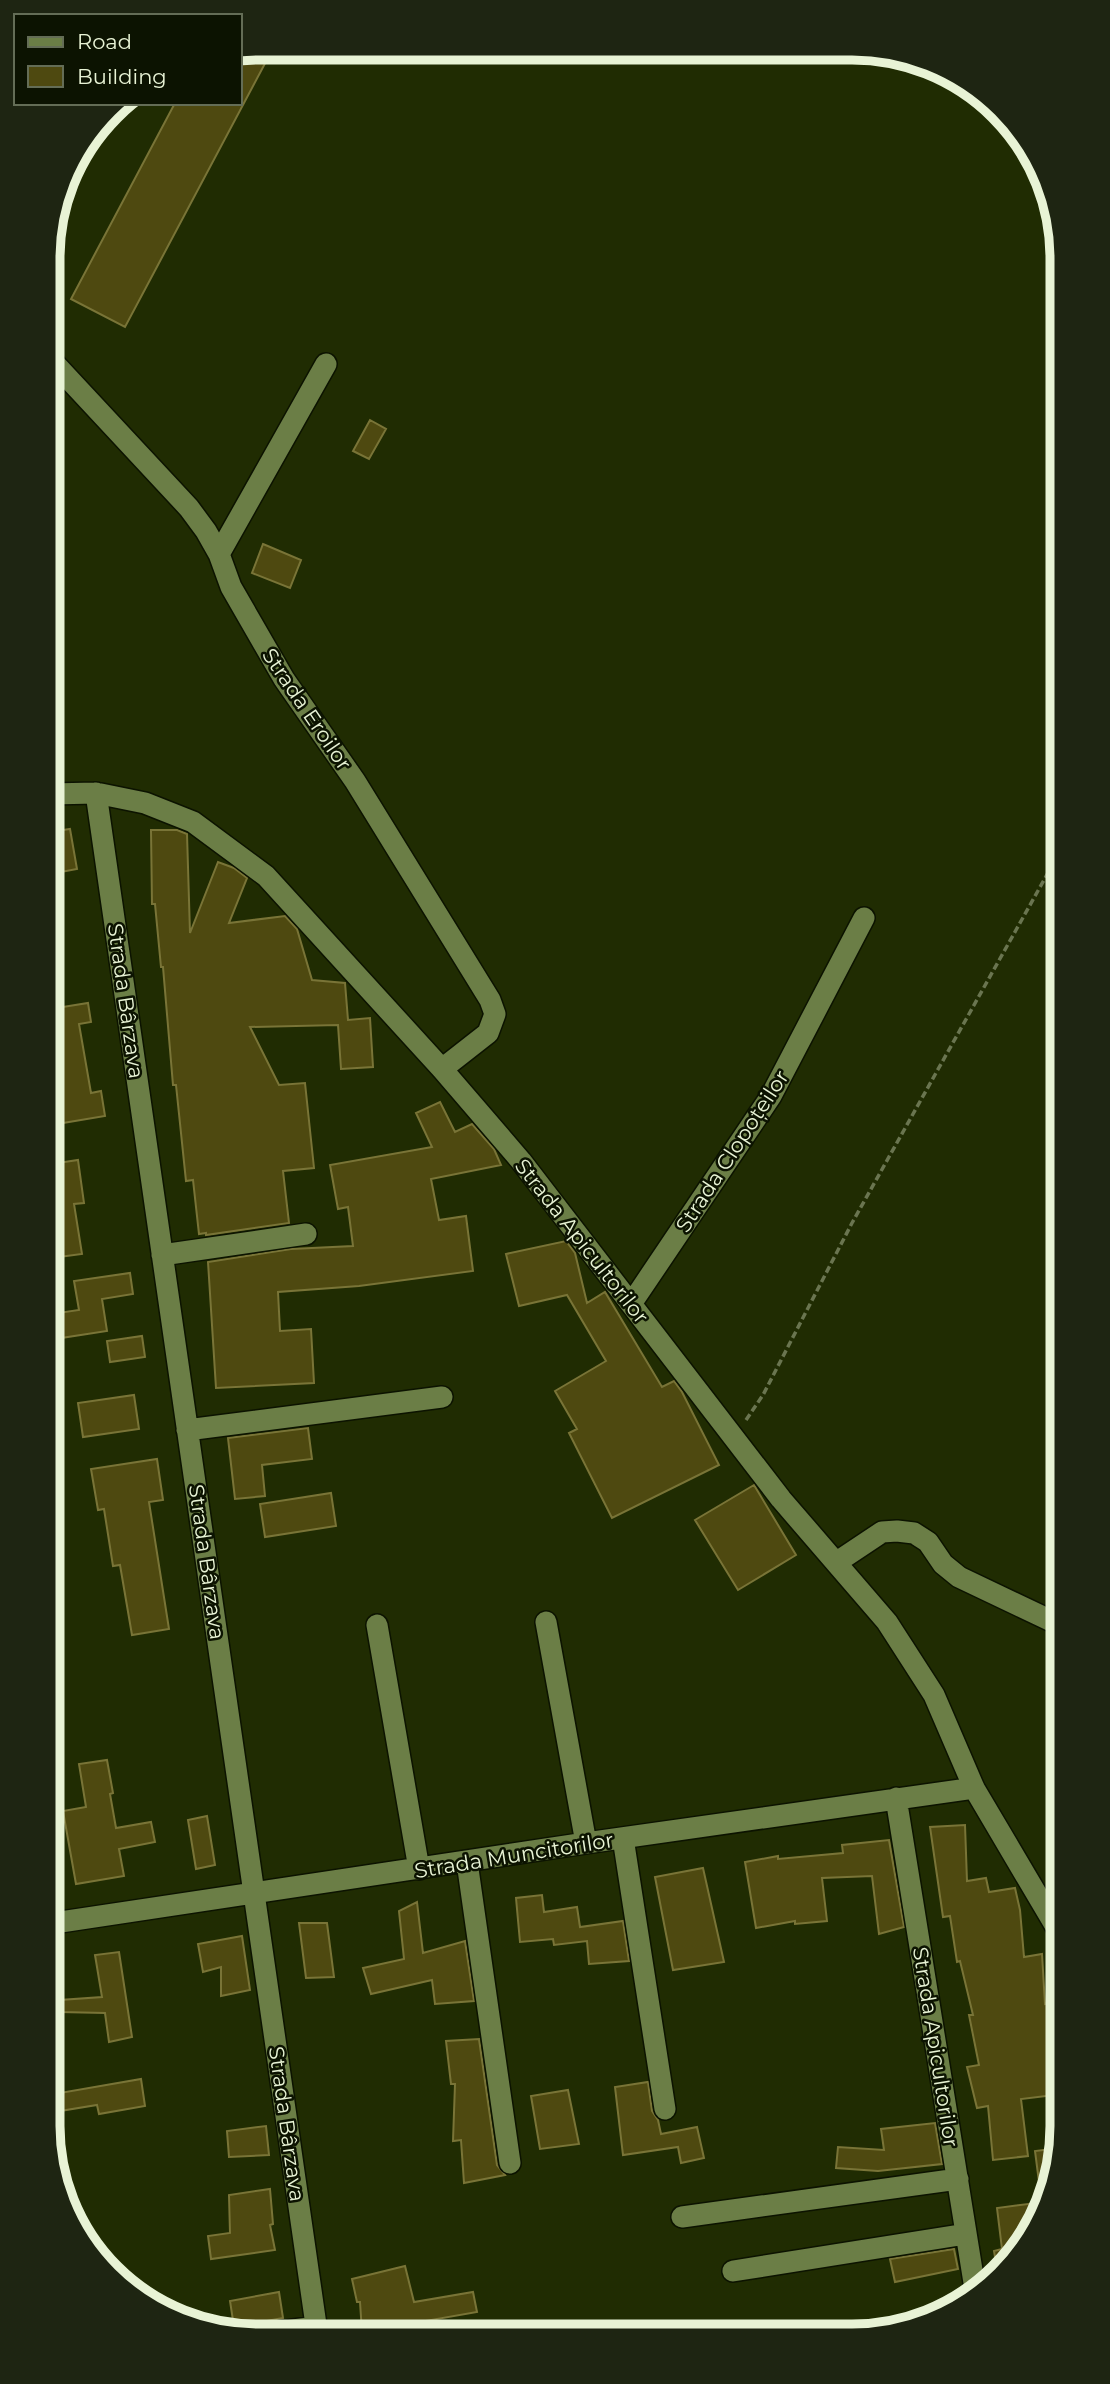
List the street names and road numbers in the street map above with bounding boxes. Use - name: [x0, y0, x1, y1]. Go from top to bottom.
- street label: Strada Eroilor: [257, 643, 357, 775]
- street label: Strada Bârzava: [103, 922, 149, 1080]
- street label: Strada Clopoțeilor: [670, 1065, 795, 1237]
- street label: Strada Apicultorilor: [510, 1154, 654, 1328]
- street label: Strada Bârzava: [184, 1483, 230, 1641]
- street label: Strada Muncitorilor: [413, 1827, 615, 1883]
- street label: Strada Apicultorilor: [908, 1945, 964, 2149]
- street label: Strada Bârzava: [264, 2045, 310, 2203]

